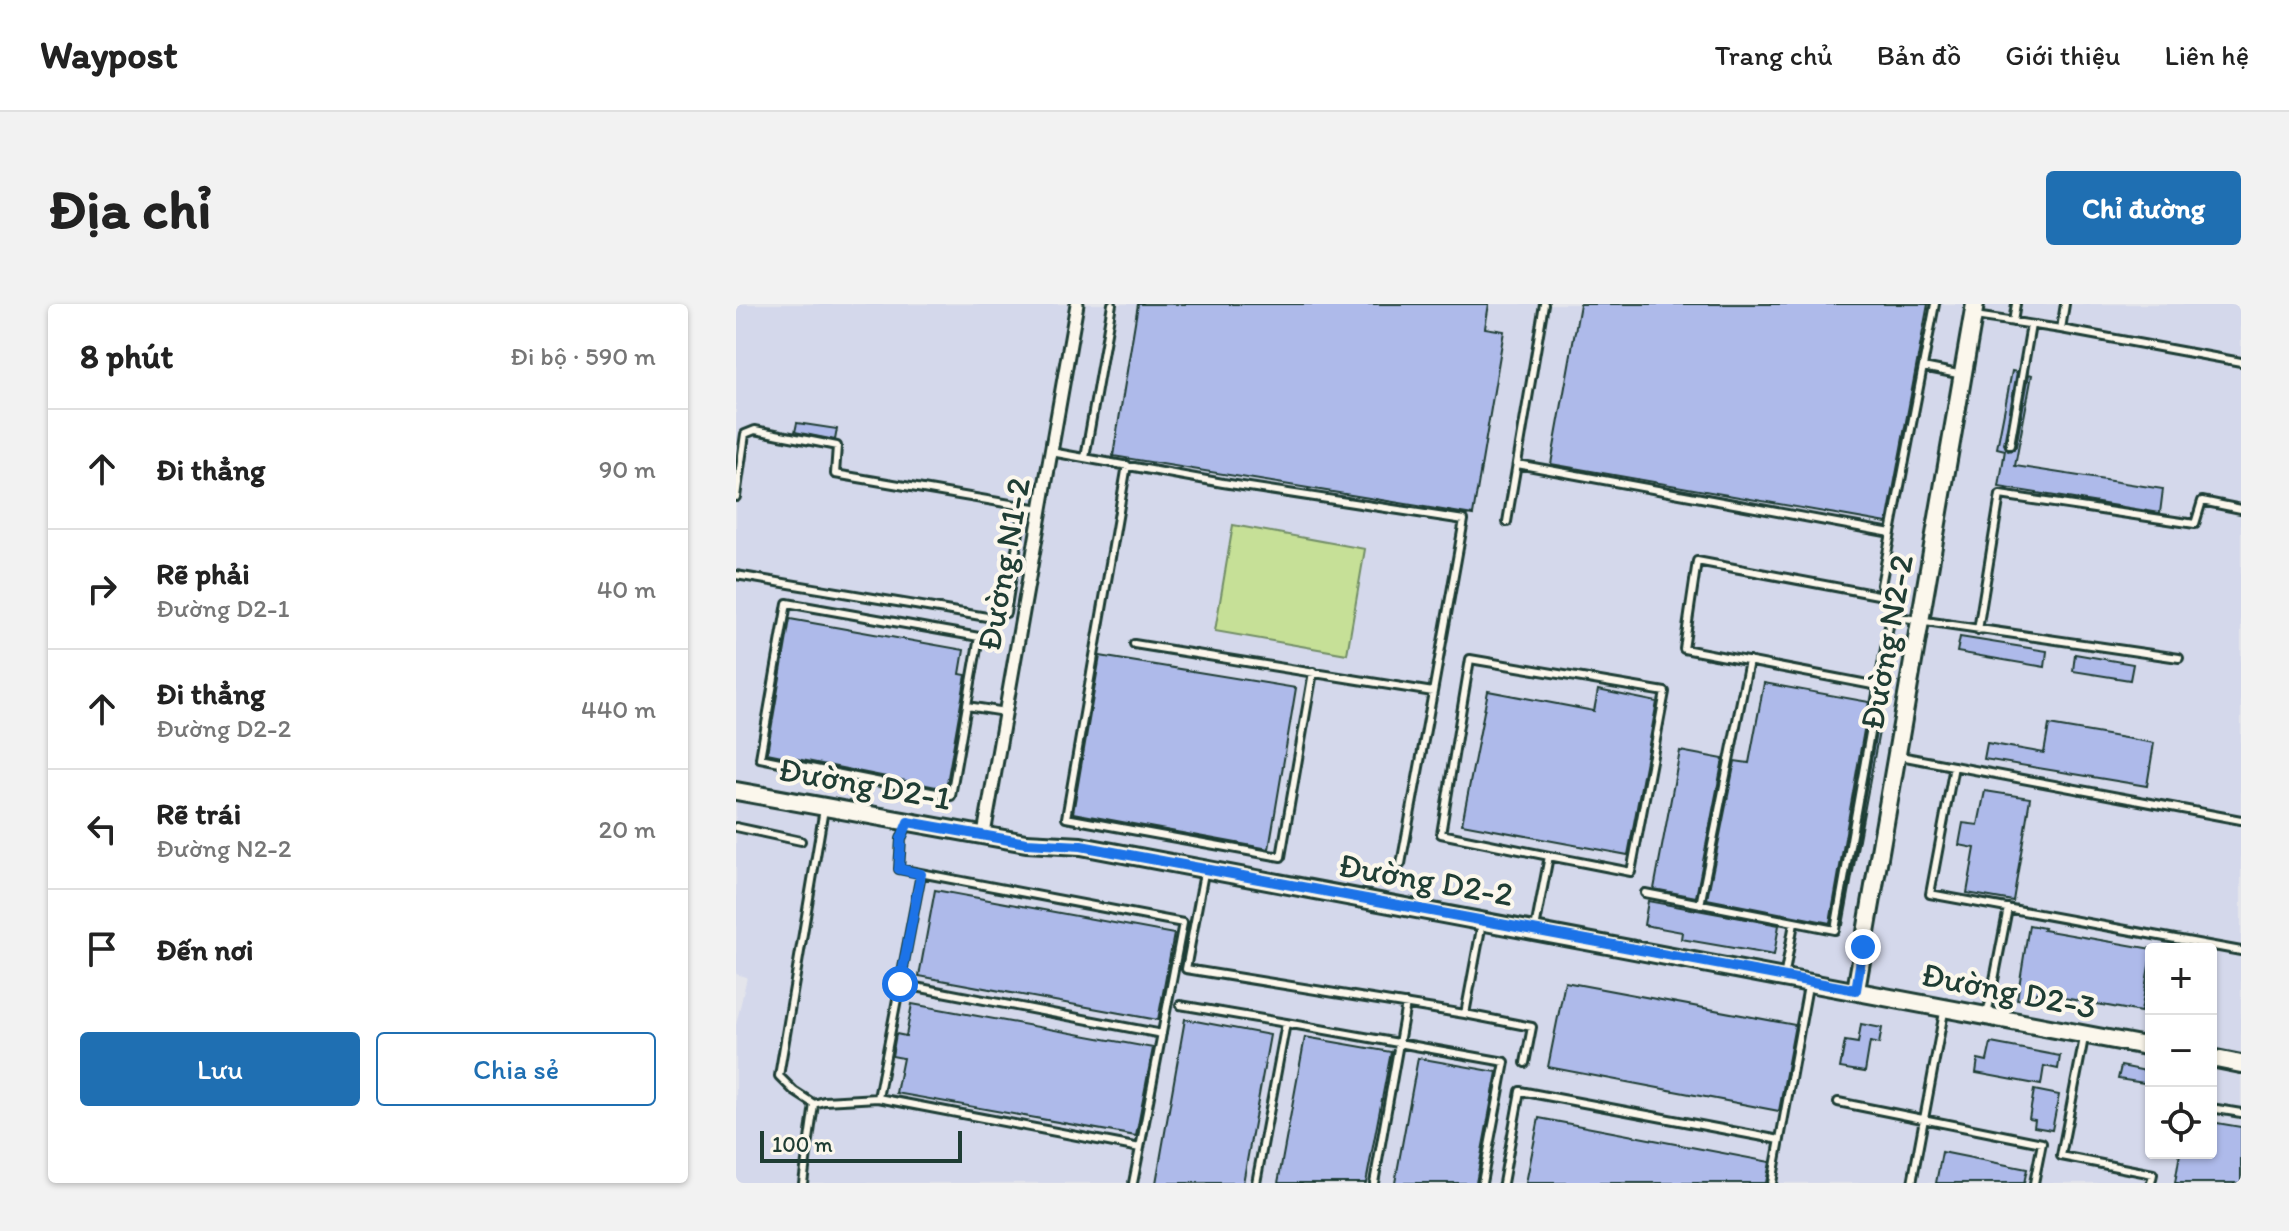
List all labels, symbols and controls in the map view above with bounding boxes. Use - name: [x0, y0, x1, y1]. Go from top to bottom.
- text: Waypost: [40, 32, 178, 78]
- text: Trang chủ: [1715, 38, 1833, 72]
- text: Bản đồ: [1877, 38, 1961, 72]
- text: Giới thiệu: [2005, 38, 2121, 72]
- text: Liên hệ: [2165, 38, 2249, 72]
- button: Chỉ đường: [2046, 171, 2241, 245]
- text: Địa chỉ: [48, 175, 211, 242]
- text: 8 phút: [80, 336, 173, 377]
- text: Đi bộ · 590 m: [510, 340, 656, 372]
- icon: ahead: [80, 447, 124, 491]
- text: Đi thẳng: [156, 451, 265, 488]
- text: 90 m: [599, 453, 656, 485]
- street label: Đường N1-2: [968, 474, 1039, 654]
- street label: Đường N2-2: [1851, 551, 1922, 733]
- text: Rẽ phải: [156, 555, 250, 592]
- icon: right: [80, 567, 124, 611]
- text: 40 m: [597, 573, 656, 605]
- text: Đường D2-1: [156, 592, 289, 624]
- text: Đi thẳng: [156, 675, 265, 712]
- icon: ahead: [80, 687, 124, 731]
- text: 440 m: [581, 693, 656, 725]
- text: Đường D2-2: [156, 712, 291, 744]
- street label: Đường D2-1: [775, 748, 954, 819]
- text: Rẽ trái: [156, 795, 241, 832]
- icon: left: [80, 807, 124, 851]
- text: 20 m: [599, 813, 656, 845]
- text: Đường N2-2: [156, 832, 291, 864]
- street label: Đường D2-2: [1335, 844, 1517, 915]
- icon: arrive: [80, 927, 124, 971]
- route end: [1845, 929, 1881, 965]
- text: Đến nơi: [156, 931, 254, 968]
- map controls: [2145, 943, 2217, 1159]
- button: +: [2145, 943, 2217, 1015]
- street label: Đường D2-3: [1918, 953, 2100, 1028]
- route start: [882, 966, 918, 1002]
- button: −: [2145, 1015, 2217, 1087]
- button: Lưu: [80, 1032, 360, 1106]
- button: Chia sẻ: [376, 1032, 656, 1106]
- button: locate: [2145, 1087, 2217, 1159]
- scale bar: [760, 1127, 962, 1163]
- text: 100 m: [772, 1131, 833, 1158]

